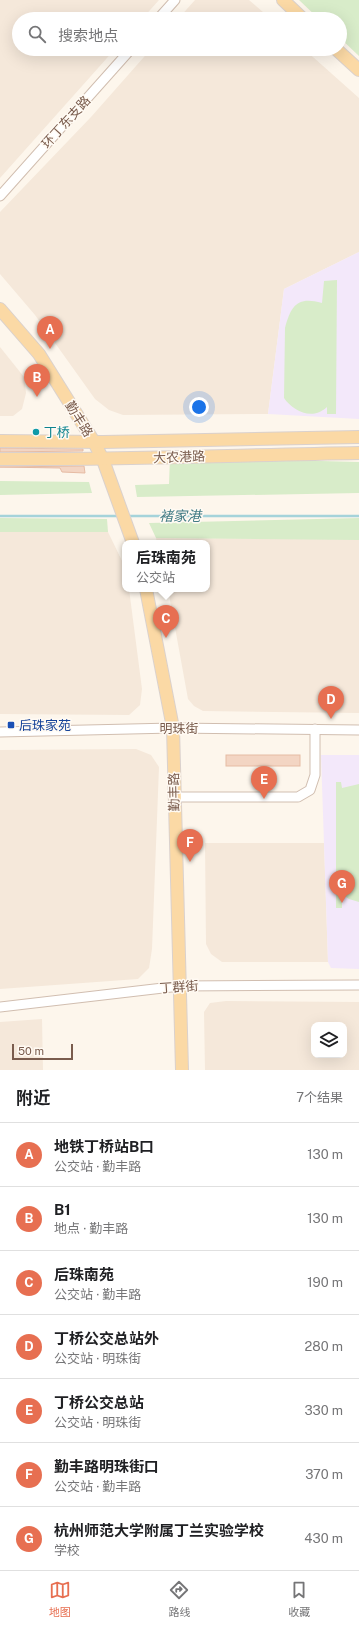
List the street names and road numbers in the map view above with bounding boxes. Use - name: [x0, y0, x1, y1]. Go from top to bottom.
- street label: 环丁东支路: [39, 93, 93, 151]
- street label: 勤丰路: [62, 398, 96, 440]
- street label: 大农港路: [153, 449, 205, 465]
- street label: 明珠街: [159, 721, 199, 736]
- street label: 勤丰路: [166, 772, 182, 812]
- street label: 丁群街: [159, 978, 199, 996]

